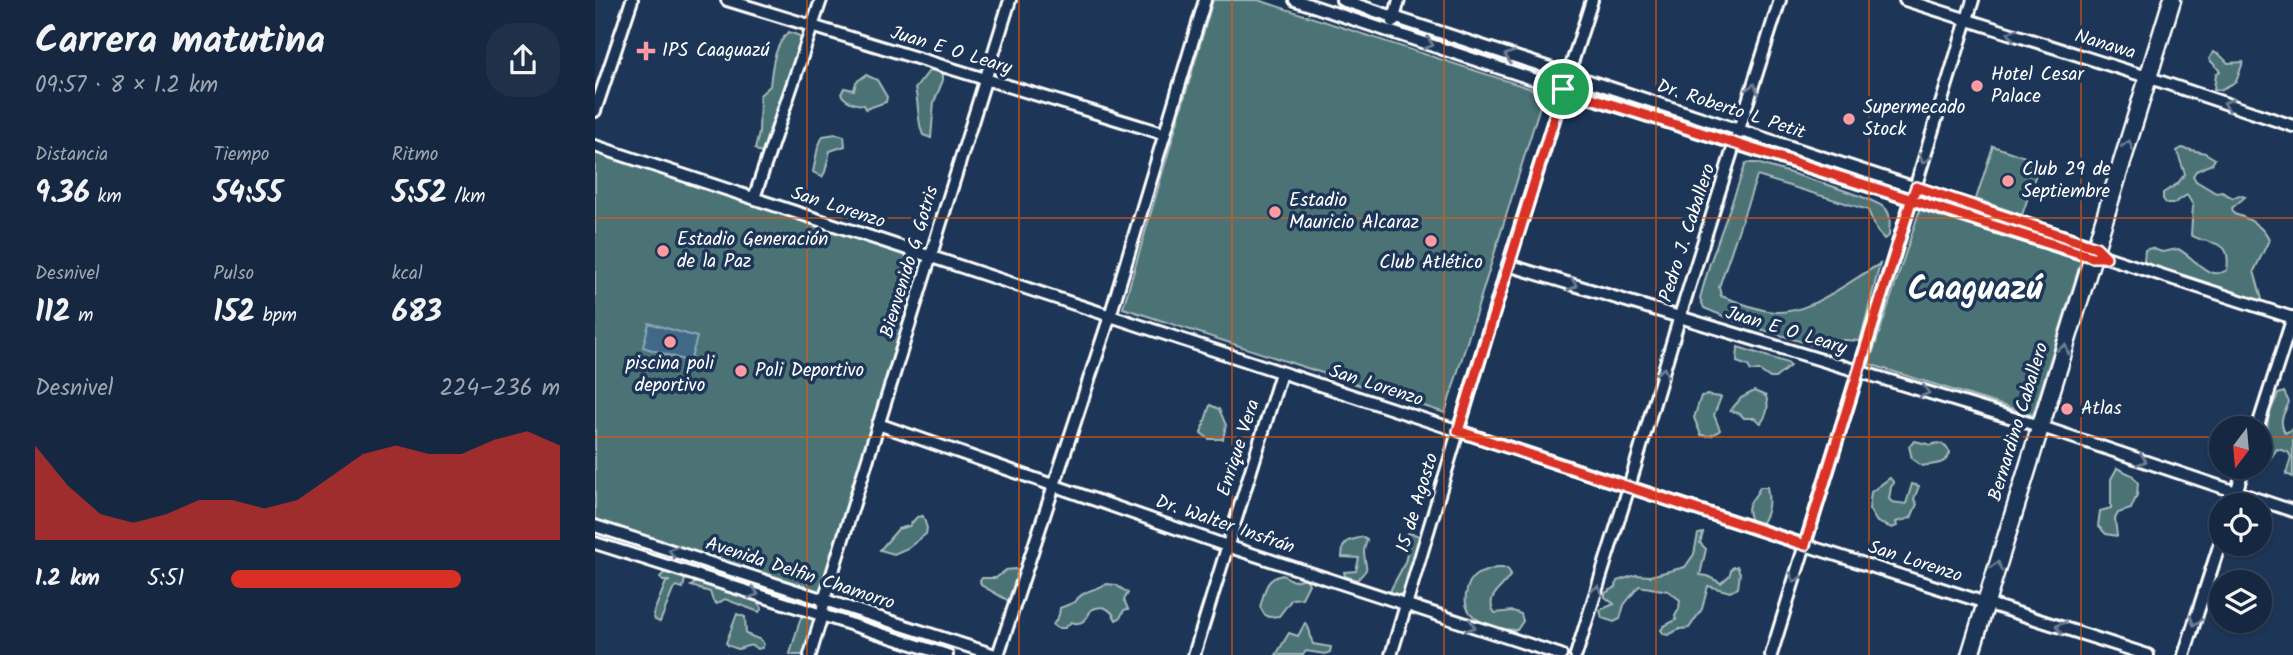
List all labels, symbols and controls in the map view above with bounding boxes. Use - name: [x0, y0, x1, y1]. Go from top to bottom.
- text: Carrera matutina: [35, 12, 325, 72]
- street label: Juan E O Leary: [886, 18, 1017, 84]
- street label: Nanawa: [2071, 22, 2139, 68]
- button: share: [486, 23, 560, 97]
- one-way arrow: [2006, 28, 2018, 43]
- place label: IPS Caaguazú: [662, 36, 771, 66]
- one-way arrow: [1423, 36, 1435, 51]
- marker: IPS Caaguazú: [636, 41, 656, 61]
- one-way arrow: [1504, 50, 1516, 64]
- pin: [1533, 59, 1593, 119]
- place label: Hotel Cesar Palace: [1991, 60, 2085, 112]
- text: 09:57 · 8 × 1.2 km: [35, 68, 218, 104]
- icon: arrive: [1544, 70, 1582, 108]
- street label: Dr. Roberto L Petit: [1653, 72, 1810, 148]
- marker: Hotel Cesar Palace: [1969, 78, 1985, 94]
- one-way arrow: [1744, 82, 1759, 94]
- place label: Supermecado Stock: [1863, 93, 1965, 145]
- one-way arrow: [2223, 98, 2235, 112]
- marker: Supermecado Stock: [1841, 111, 1857, 127]
- text: Distancia: [35, 140, 108, 170]
- text: Tiempo: [213, 140, 269, 170]
- text: Ritmo: [392, 140, 438, 170]
- one-way arrow: [2119, 140, 2134, 152]
- one-way arrow: [1918, 152, 1932, 165]
- place label: Club 29 de Septiembre: [2022, 155, 2111, 207]
- street label: Pedro J. Caballero: [1652, 160, 1724, 306]
- text: 9.36: [35, 170, 90, 218]
- text: 54:55: [213, 170, 283, 218]
- text: 5:52: [392, 170, 447, 218]
- marker: Club 29 de Septiembre: [2000, 173, 2016, 189]
- street label: San Lorenzo: [787, 179, 889, 237]
- text: km: [90, 182, 122, 212]
- text: /km: [447, 182, 485, 212]
- street label: Bienvenido G Gotris: [873, 182, 947, 342]
- place label: Estadio Mauricio Alcaraz: [1289, 186, 1419, 238]
- marker: Estadio Mauricio Alcaraz: [1267, 204, 1283, 220]
- place label: Estadio Generación de la Paz: [677, 225, 828, 277]
- marker: Club Atlético: [1423, 233, 1439, 249]
- marker: Estadio Generación de la Paz: [655, 243, 671, 259]
- place label: Club Atlético: [1379, 248, 1483, 278]
- text: Desnivel: [35, 259, 100, 289]
- text: Pulso: [213, 259, 254, 289]
- text: kcal: [392, 259, 423, 289]
- district label: Caaguazú: [1908, 264, 2044, 317]
- one-way arrow: [1567, 276, 1579, 291]
- text: 112: [35, 289, 71, 337]
- text: 152: [213, 289, 255, 337]
- text: 683: [392, 289, 442, 337]
- street label: Juan E O Leary: [1721, 298, 1852, 364]
- text: m: [71, 301, 93, 331]
- text: bpm: [255, 301, 297, 331]
- marker: piscina poli deportivo: [662, 334, 678, 350]
- street label: Bernardino Caballero: [1981, 339, 2057, 505]
- one-way arrow: [2055, 343, 2070, 355]
- place label: piscina poli deportivo: [625, 349, 716, 401]
- place label: Poli Deportivo: [755, 356, 864, 386]
- street label: San Lorenzo: [1325, 357, 1427, 415]
- marker: Poli Deportivo: [733, 363, 749, 379]
- one-way arrow: [1655, 367, 1670, 379]
- text: Desnivel: [35, 371, 113, 407]
- text: 224–236 m: [440, 371, 560, 407]
- one-way arrow: [1918, 384, 1930, 399]
- place label: Atlas: [2081, 394, 2122, 424]
- street label: Enrique Vera: [1209, 396, 1269, 500]
- marker: Atlas: [2059, 401, 2075, 417]
- north arrow: [2209, 416, 2271, 480]
- map controls: [2209, 416, 2272, 633]
- street label: 15 de Agosto: [1389, 450, 1447, 556]
- one-way arrow: [2135, 452, 2147, 466]
- street label: Dr. Walter Insfrán: [1151, 487, 1299, 563]
- button: locate: [2209, 493, 2272, 556]
- street label: Avenida Delfin Chamorro: [701, 529, 899, 619]
- street label: San Lorenzo: [1864, 533, 1966, 591]
- one-way arrow: [667, 545, 679, 560]
- text: 1.2 km: [35, 561, 100, 597]
- text: 5:51: [147, 561, 185, 597]
- one-way arrow: [1988, 561, 2003, 573]
- button: layers: [2209, 570, 2272, 633]
- one-way arrow: [1789, 571, 1803, 584]
- one-way arrow: [1588, 584, 1603, 596]
- one-way arrow: [747, 585, 759, 599]
- one-way arrow: [2189, 614, 2203, 627]
- one-way arrow: [1465, 618, 1477, 632]
- one-way arrow: [2054, 621, 2067, 635]

